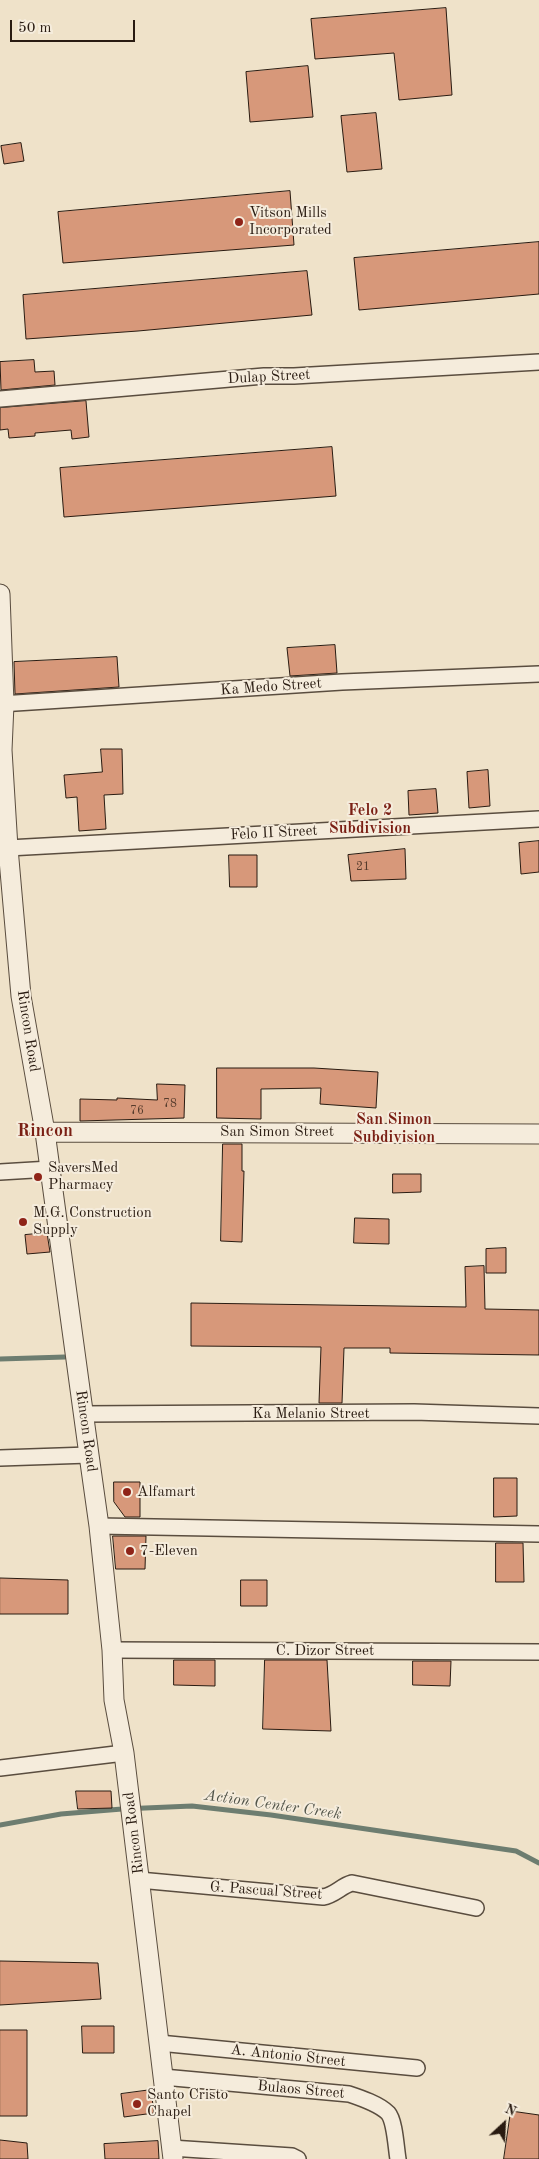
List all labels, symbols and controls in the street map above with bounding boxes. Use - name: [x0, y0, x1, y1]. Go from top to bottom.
- scale bar: [12, 10, 138, 42]
- text: 50 m: [18, 21, 52, 36]
- place label: Vitson Mills Incorporated: [249, 204, 332, 239]
- marker: Vitson Mills Incorporated: [233, 216, 245, 228]
- street label: Dulap Street: [227, 366, 311, 388]
- street label: Ka Medo Street: [220, 674, 322, 700]
- district label: Felo 2 Subdivision: [329, 801, 411, 839]
- street label: Felo II Street: [230, 822, 318, 844]
- house number: 21: [356, 860, 370, 874]
- street label: Rincon Road: [13, 989, 43, 1073]
- house number: 78: [163, 1097, 177, 1111]
- house number: 76: [130, 1104, 144, 1118]
- district label: San Simon Subdivision: [353, 1110, 435, 1148]
- district label: Rincon: [17, 1120, 73, 1142]
- street label: San Simon Street: [220, 1123, 334, 1141]
- place label: SaversMed Pharmacy: [48, 1159, 118, 1194]
- marker: SaversMed Pharmacy: [32, 1171, 44, 1183]
- place label: M.G. Construction Supply: [33, 1204, 152, 1239]
- marker: M.G. Construction Supply: [17, 1216, 29, 1228]
- street label: Rincon Road: [71, 1389, 101, 1473]
- street label: Ka Melanio Street: [252, 1405, 370, 1423]
- place label: Alfamart: [137, 1483, 196, 1501]
- marker: Alfamart: [121, 1486, 133, 1498]
- place label: 7-Eleven: [140, 1542, 198, 1560]
- marker: 7-Eleven: [124, 1545, 136, 1557]
- street label: C. Dizor Street: [276, 1642, 374, 1660]
- water label: Action Center Creek: [203, 1786, 343, 1824]
- street label: Rincon Road: [120, 1791, 148, 1875]
- street label: G. Pascual Street: [209, 1878, 323, 1904]
- street label: A. Antonio Street: [230, 2041, 346, 2071]
- street label: Bulaos Street: [257, 2077, 345, 2103]
- place label: Santo Cristo Chapel: [147, 2086, 228, 2121]
- marker: Santo Cristo Chapel: [131, 2098, 143, 2110]
- north arrow: [479, 2099, 529, 2149]
- text: N: [503, 2102, 518, 2119]

